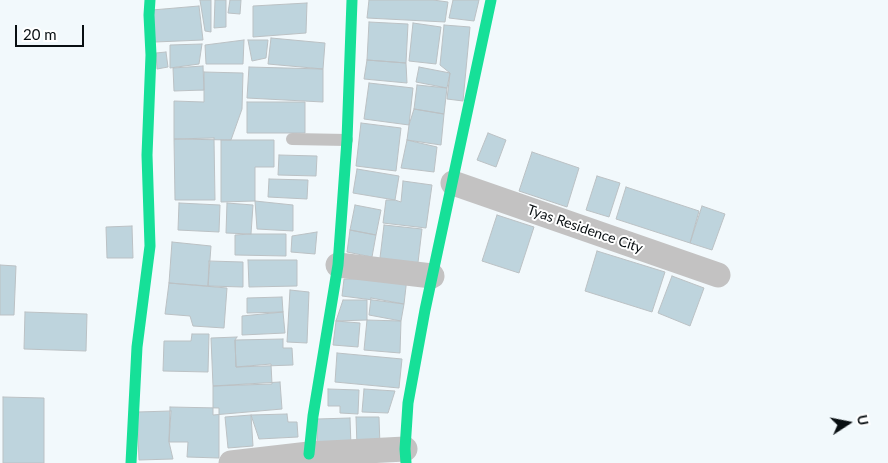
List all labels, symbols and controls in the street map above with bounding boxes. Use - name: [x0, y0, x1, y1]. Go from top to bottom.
- scale bar: [18, 15, 86, 47]
- text: 20 m: [23, 25, 57, 43]
- street label: Tyas Residence City: [525, 201, 645, 257]
- north arrow: [823, 398, 873, 448]
- text: U: [854, 413, 873, 427]

